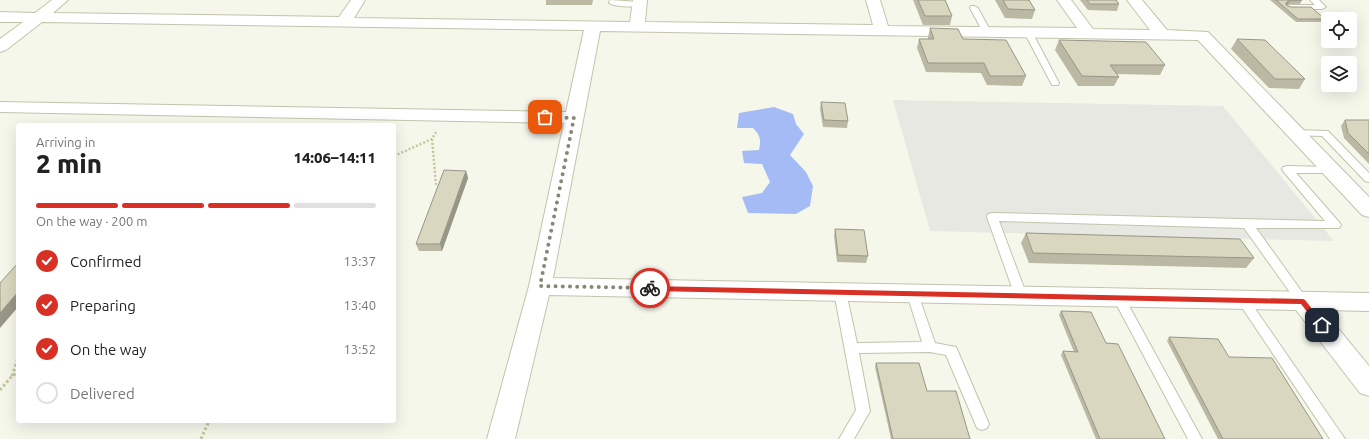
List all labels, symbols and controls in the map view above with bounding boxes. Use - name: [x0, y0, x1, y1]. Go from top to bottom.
- map controls: [1321, 12, 1357, 92]
- button: locate: [1321, 12, 1357, 48]
- button: layers: [1321, 56, 1357, 92]
- pin: [528, 100, 562, 134]
- icon: bag: [534, 106, 556, 128]
- text: Arriving in: [36, 135, 95, 149]
- text: 2 min: [36, 149, 102, 178]
- text: 14:06–14:11: [293, 149, 376, 166]
- text: On the way · 200 m: [36, 214, 148, 228]
- icon: check: [36, 250, 58, 272]
- text: Confirmed: [70, 253, 142, 270]
- text: 13:37: [343, 254, 376, 268]
- courier: [630, 268, 670, 308]
- icon: bike: [639, 277, 661, 299]
- icon: check: [36, 294, 58, 316]
- text: Preparing: [70, 297, 136, 314]
- text: 13:40: [343, 298, 376, 312]
- pin: [1305, 308, 1339, 342]
- icon: home: [1311, 314, 1333, 336]
- icon: check: [36, 338, 58, 360]
- text: On the way: [70, 341, 146, 358]
- text: 13:52: [343, 342, 376, 356]
- text: Delivered: [70, 385, 135, 402]

